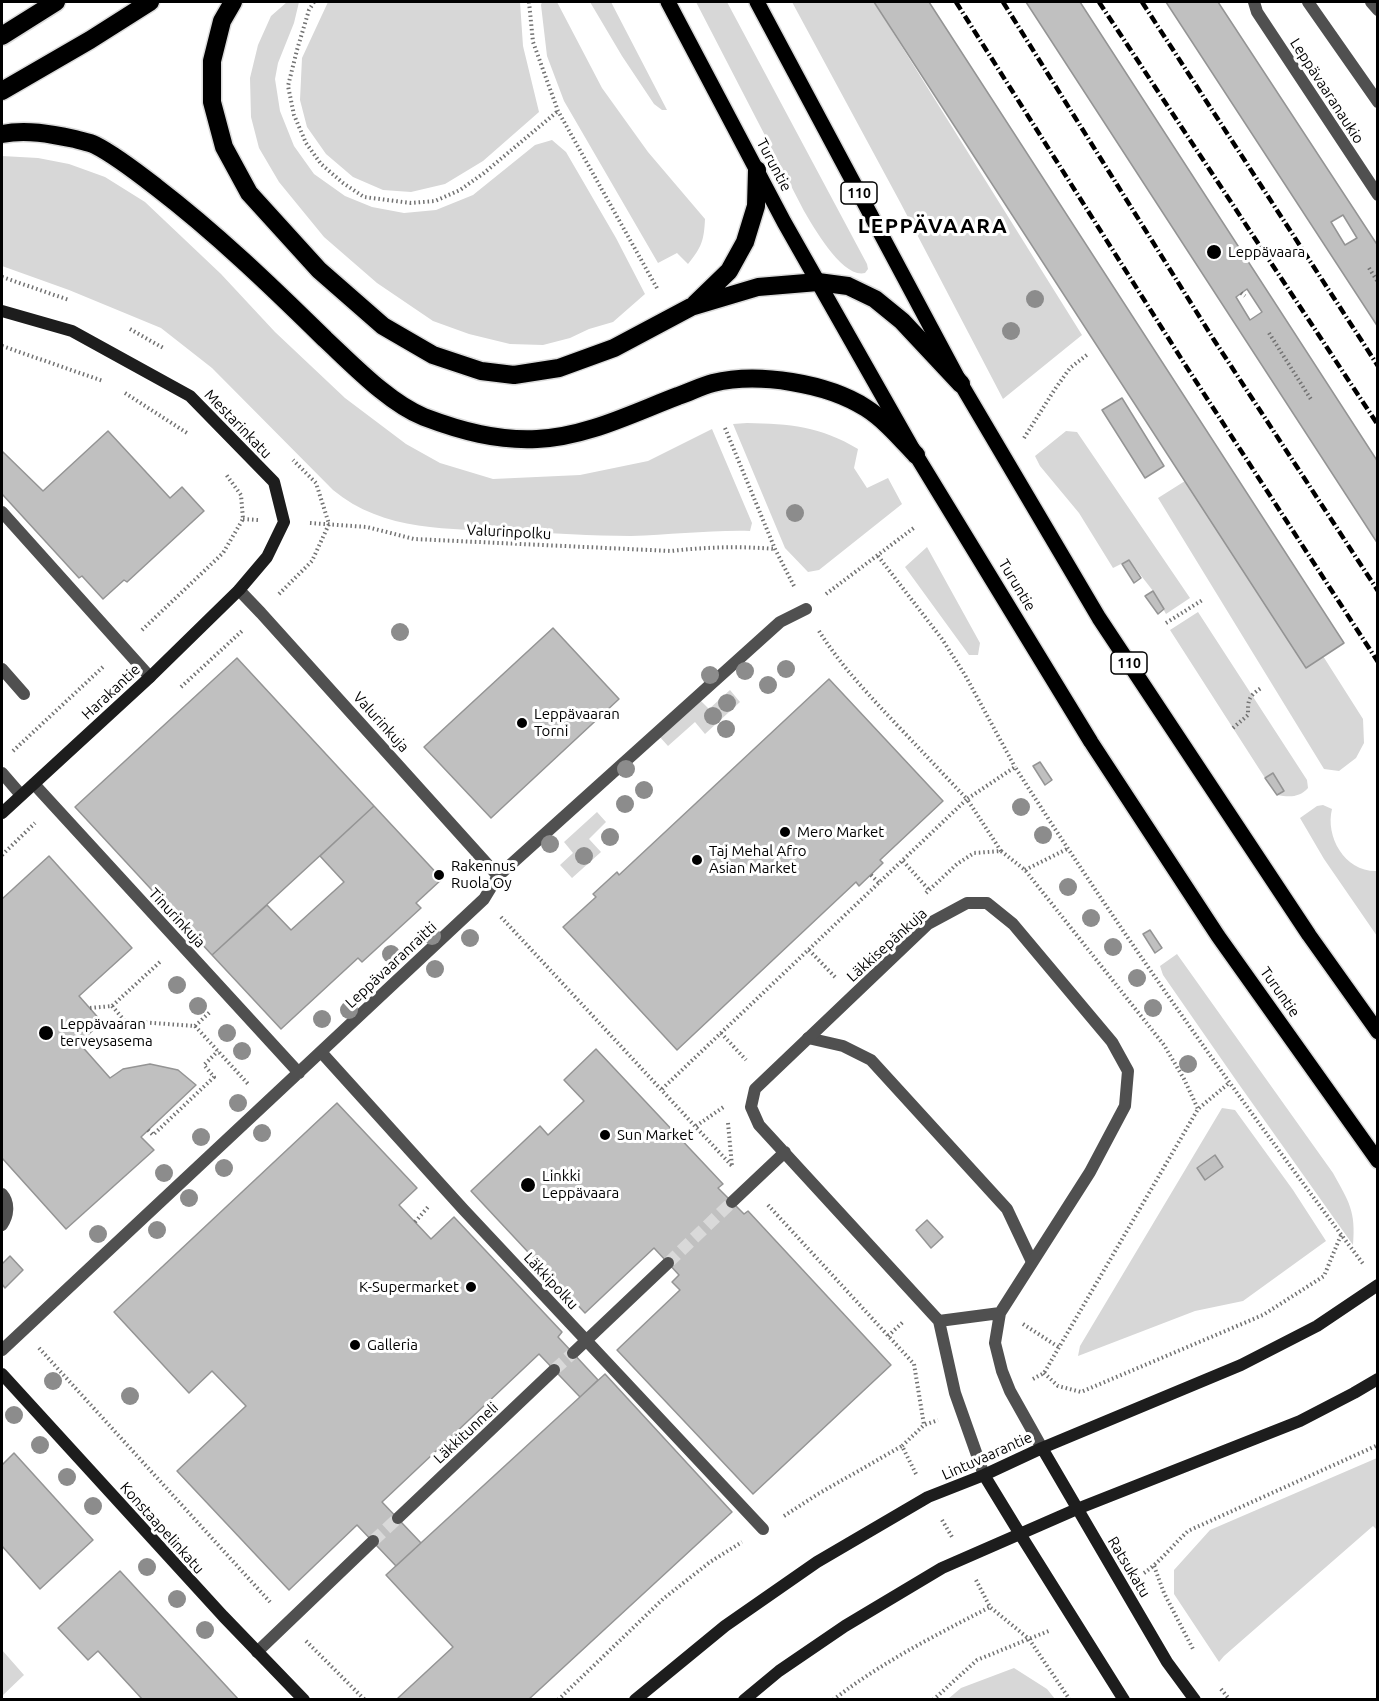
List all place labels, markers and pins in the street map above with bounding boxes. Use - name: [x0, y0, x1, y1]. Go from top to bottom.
- marker: Leppävaara: [1205, 243, 1223, 261]
- place label: Leppävaara: [1228, 243, 1305, 261]
- place label: Leppävaaran Torni: [534, 705, 620, 740]
- marker: Leppävaaran Torni: [515, 716, 529, 730]
- place label: Mero Market: [797, 823, 884, 841]
- marker: Mero Market: [778, 825, 792, 839]
- place label: Taj Mehal Afro Asian Market: [709, 842, 806, 877]
- marker: Taj Mehal Afro Asian Market: [690, 853, 704, 867]
- place label: Rakennus Ruola Oy: [451, 857, 516, 892]
- marker: Rakennus Ruola Oy: [432, 868, 446, 882]
- place label: Leppävaaran terveysasema: [60, 1015, 153, 1050]
- marker: Leppävaaran terveysasema: [37, 1024, 55, 1042]
- place label: Sun Market: [617, 1126, 693, 1144]
- marker: Sun Market: [598, 1128, 612, 1142]
- place label: Linkki Leppävaara: [542, 1167, 619, 1202]
- marker: Linkki Leppävaara: [519, 1176, 537, 1194]
- place label: K-Supermarket: [359, 1278, 459, 1296]
- marker: K-Supermarket: [464, 1280, 478, 1294]
- place label: Galleria: [367, 1336, 418, 1354]
- marker: Galleria: [348, 1338, 362, 1352]

